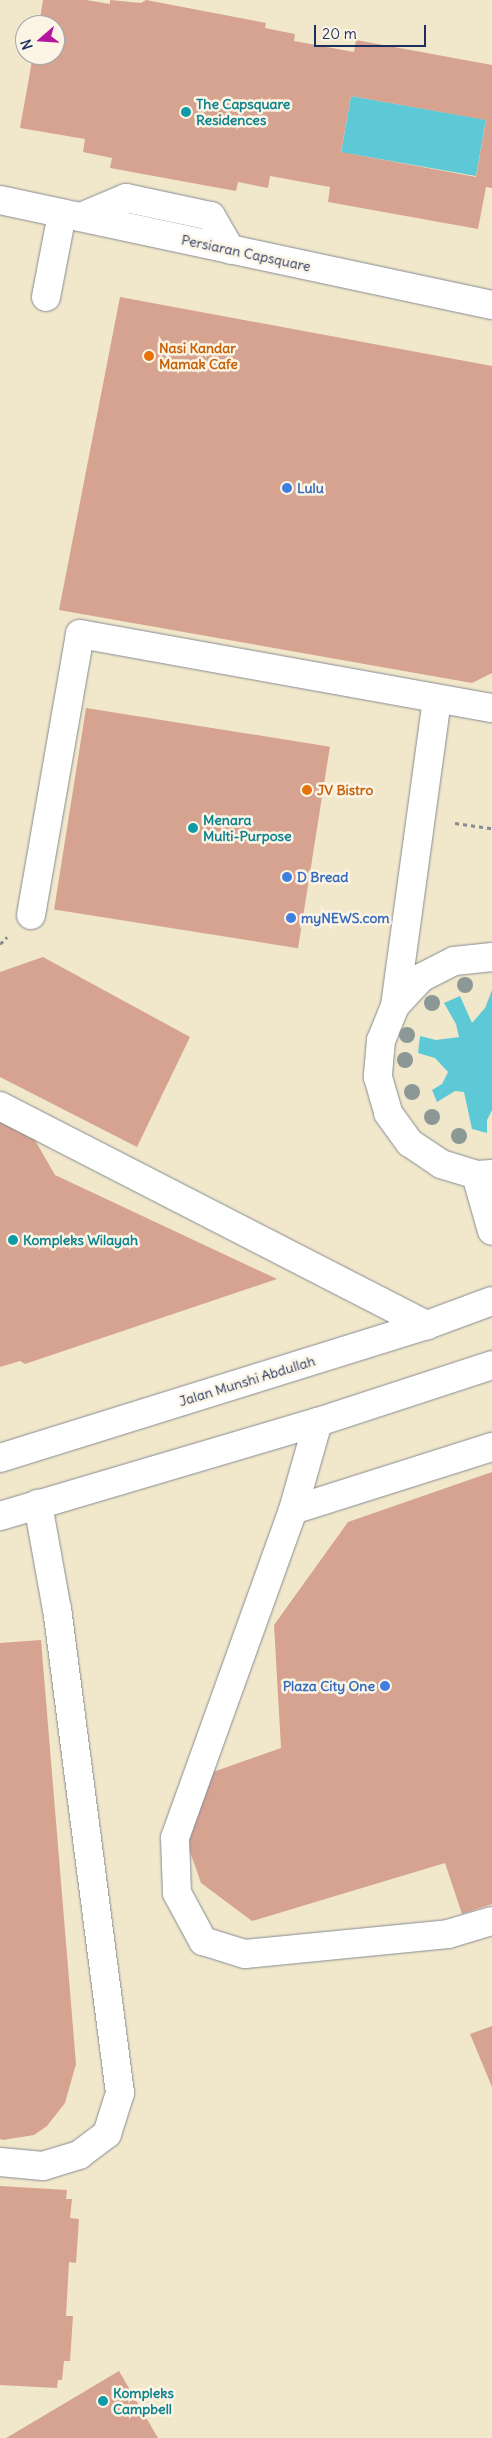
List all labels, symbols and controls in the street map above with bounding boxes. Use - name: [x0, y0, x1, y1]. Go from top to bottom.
- north arrow: [15, 15, 65, 65]
- scale bar: [317, 15, 430, 47]
- text: 20 m: [322, 24, 357, 43]
- text: N: [17, 37, 37, 52]
- place label: The Capsquare Residences: [196, 96, 290, 128]
- marker: The Capsquare Residences: [180, 106, 192, 118]
- street label: Persiaran Capsquare: [180, 231, 312, 275]
- place label: Nasi Kandar Mamak Cafe: [159, 340, 238, 372]
- marker: Nasi Kandar Mamak Cafe: [143, 350, 155, 362]
- place label: Lulu: [297, 480, 324, 496]
- marker: Lulu: [281, 482, 293, 494]
- place label: JV Bistro: [317, 782, 373, 798]
- marker: JV Bistro: [301, 784, 313, 796]
- place label: Menara Multi-Purpose: [203, 812, 291, 844]
- marker: Menara Multi-Purpose: [187, 822, 199, 834]
- place label: D Bread: [297, 869, 348, 885]
- marker: D Bread: [281, 871, 293, 883]
- place label: myNEWS.com: [301, 910, 390, 926]
- marker: myNEWS.com: [285, 912, 297, 924]
- place label: Kompleks Wilayah: [23, 1232, 138, 1248]
- marker: Kompleks Wilayah: [7, 1234, 19, 1246]
- street label: Jalan Munshi Abdullah: [177, 1352, 317, 1410]
- place label: Plaza City One: [283, 1678, 375, 1694]
- marker: Plaza City One: [379, 1680, 391, 1692]
- place label: Kompleks Campbell: [113, 2385, 174, 2418]
- marker: Kompleks Campbell: [97, 2395, 109, 2407]

